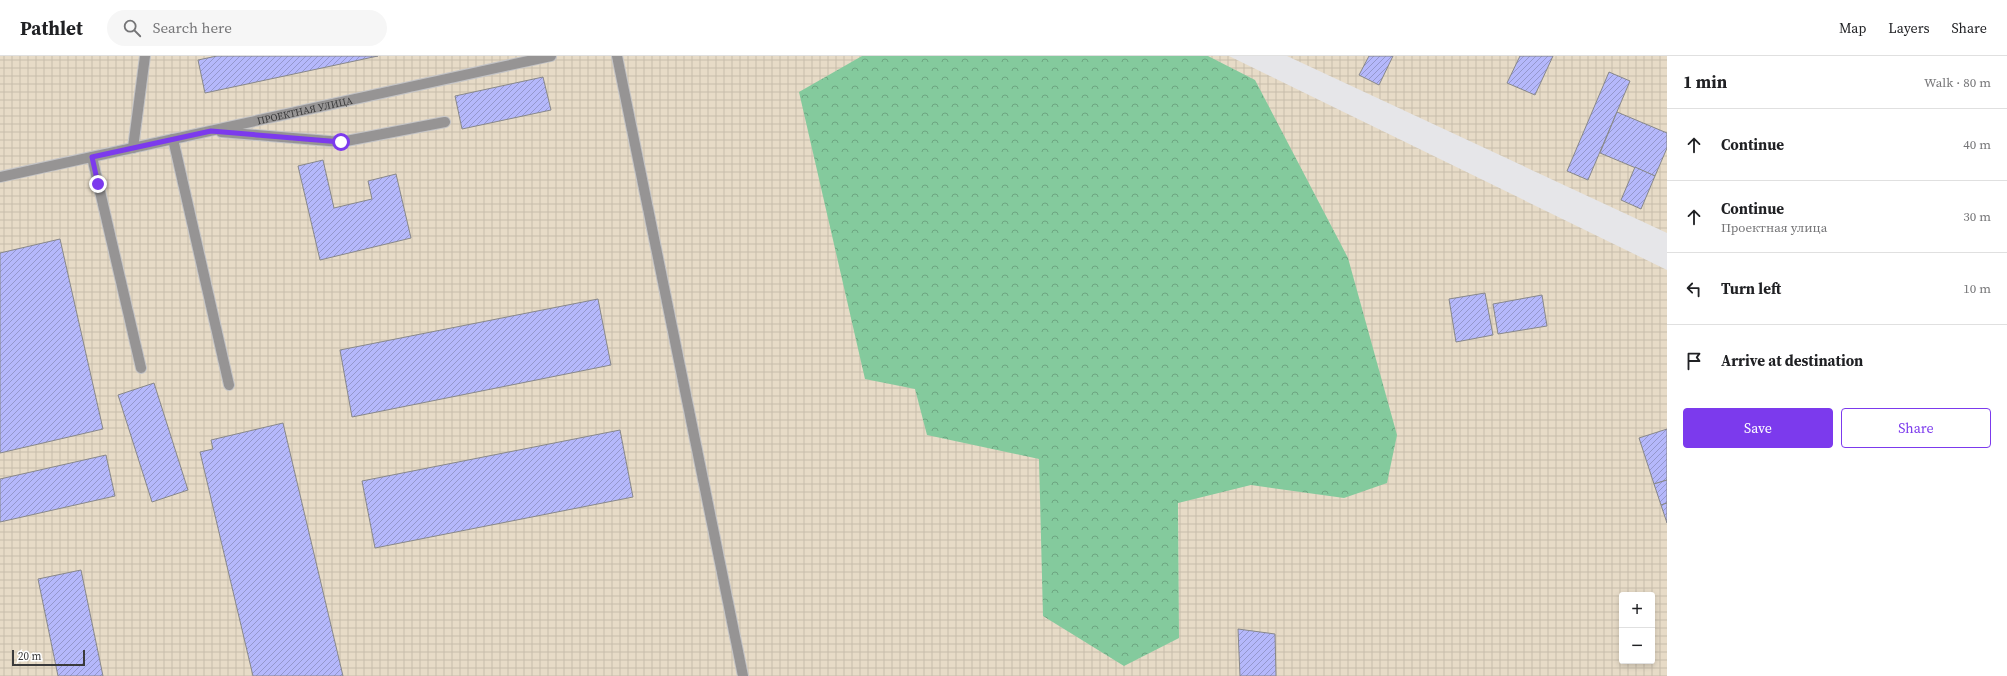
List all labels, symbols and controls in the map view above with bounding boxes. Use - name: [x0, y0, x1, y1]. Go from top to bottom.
- search box: [107, 10, 387, 46]
- text: Pathlet: [20, 15, 83, 41]
- icon: search: [121, 17, 143, 39]
- text: Search here: [153, 17, 232, 38]
- text: Map: [1839, 18, 1866, 38]
- text: Layers: [1888, 18, 1930, 38]
- text: Share: [1952, 18, 1987, 38]
- text: 1 min: [1683, 70, 1727, 94]
- text: Walk · 80 m: [1924, 74, 1991, 91]
- street label: ПРОЕКТНАЯ УЛИЦА: [256, 93, 354, 127]
- route start: [332, 133, 350, 151]
- icon: ahead: [1683, 134, 1705, 156]
- text: Continue: [1721, 134, 1784, 155]
- text: 40 m: [1963, 136, 1991, 153]
- route end: [89, 175, 107, 193]
- text: Continue: [1721, 198, 1784, 219]
- icon: ahead: [1683, 206, 1705, 228]
- text: 30 m: [1963, 208, 1991, 225]
- text: Проектная улица: [1721, 219, 1827, 236]
- icon: left: [1683, 278, 1705, 300]
- text: Turn left: [1721, 278, 1781, 299]
- text: 10 m: [1963, 280, 1991, 297]
- icon: arrive: [1683, 350, 1705, 372]
- text: Arrive at destination: [1721, 350, 1863, 371]
- button: Save: [1683, 408, 1833, 448]
- button: Share: [1841, 408, 1991, 448]
- map controls: [1619, 592, 1655, 664]
- button: +: [1619, 592, 1655, 628]
- button: −: [1619, 628, 1655, 664]
- scale bar: [12, 648, 85, 667]
- text: 20 m: [18, 649, 41, 664]

